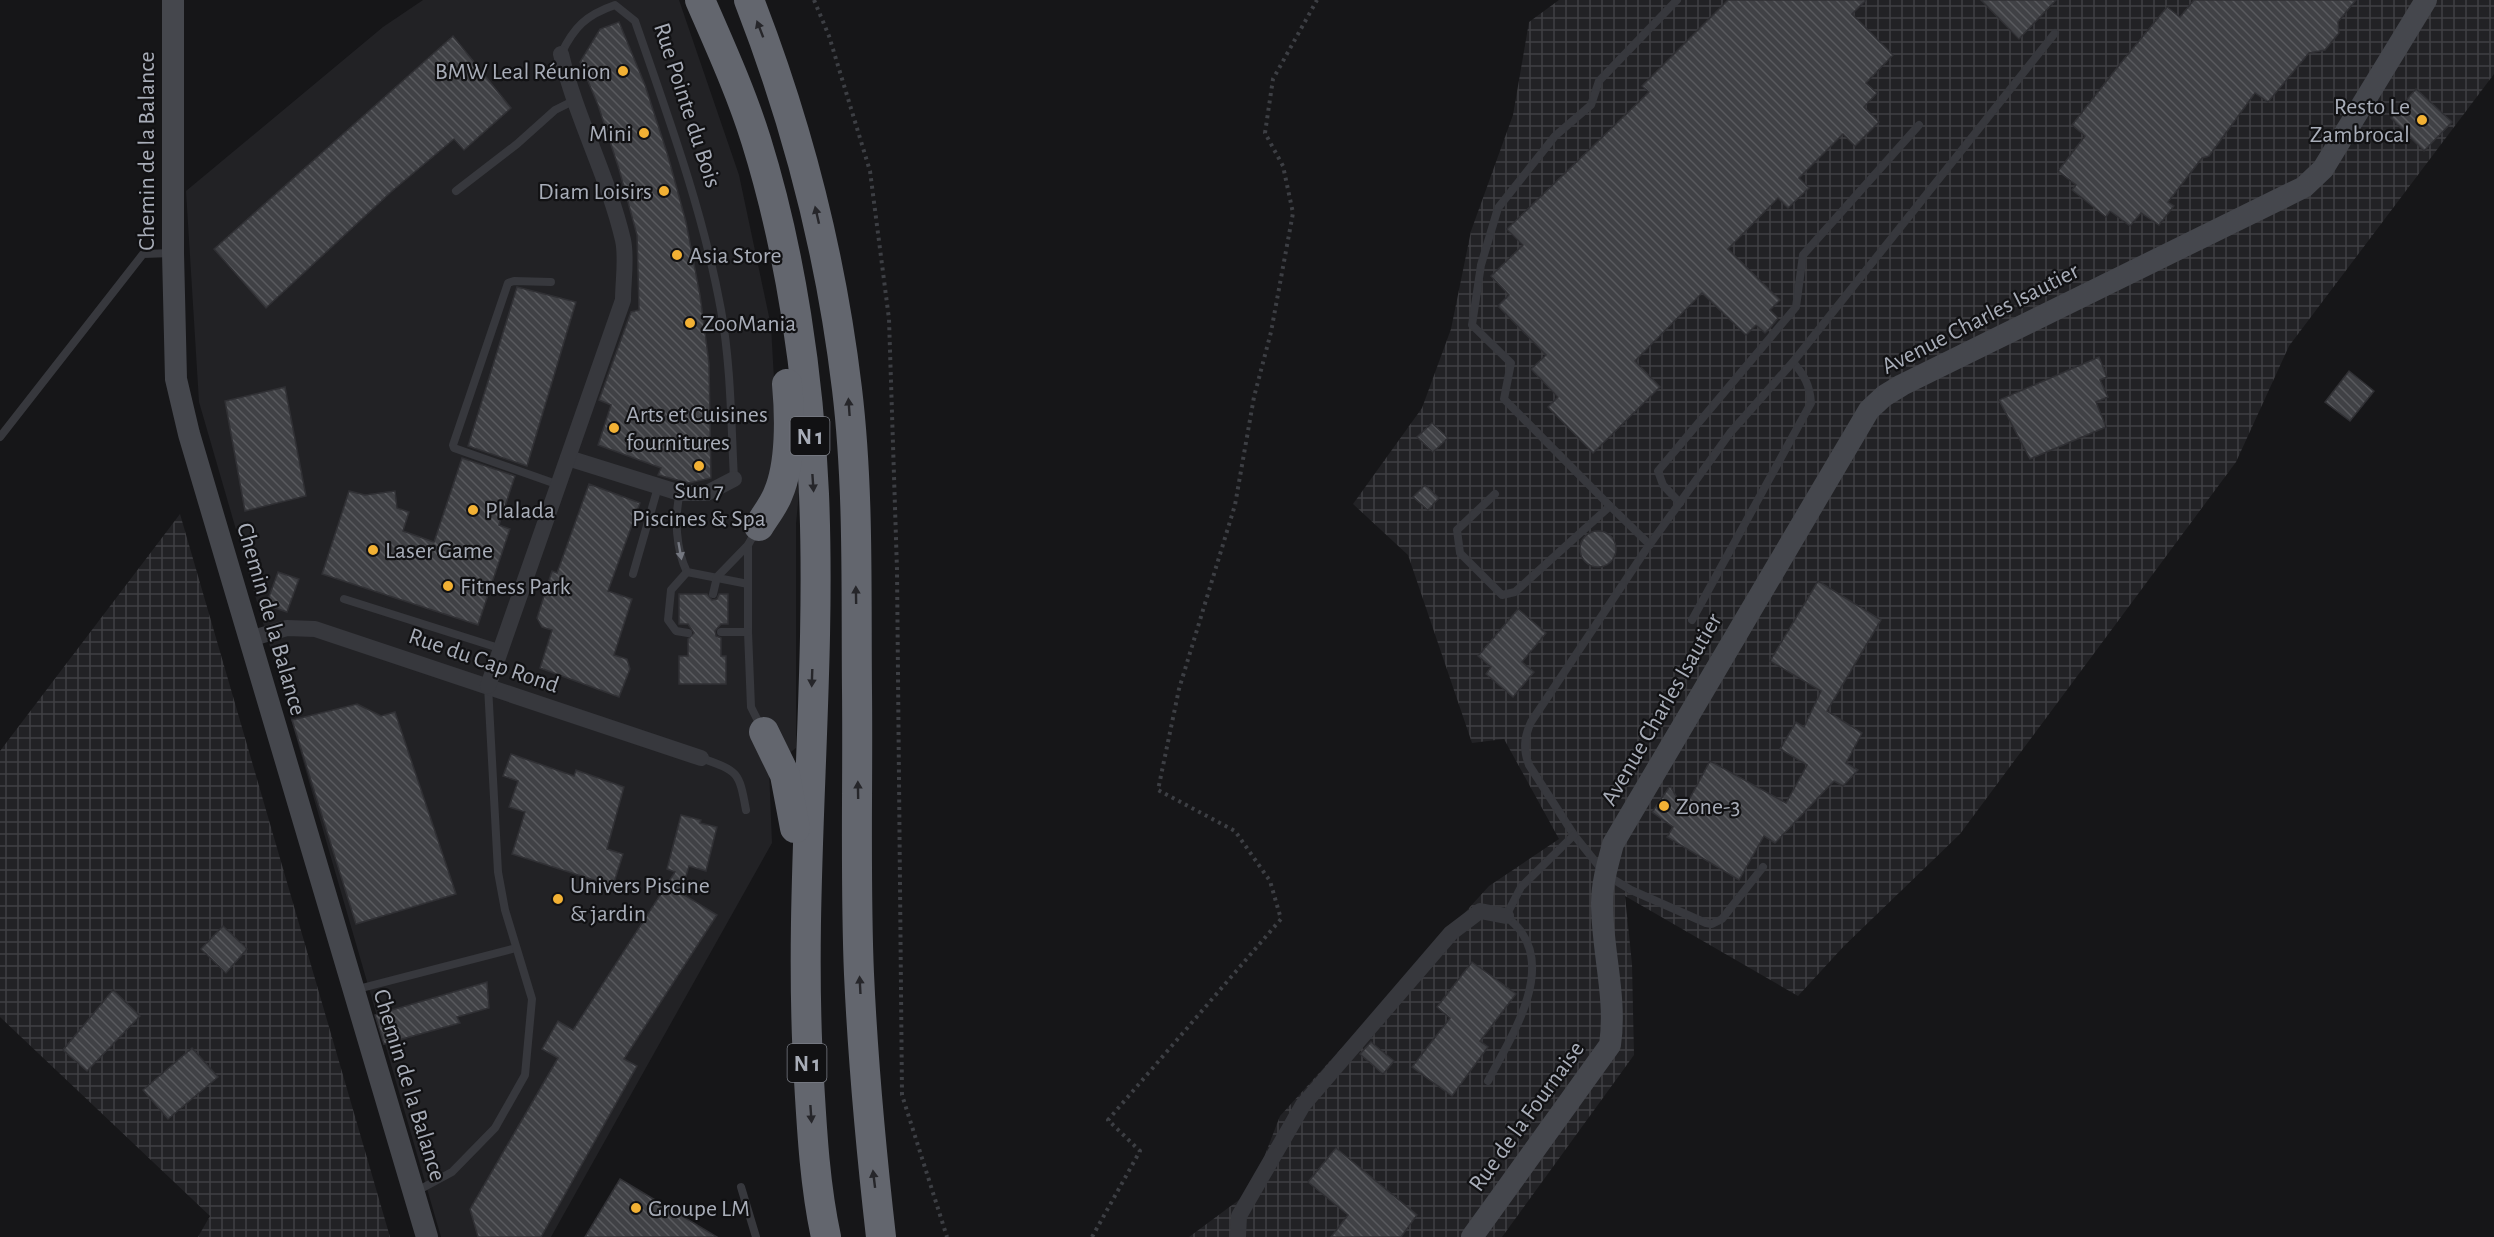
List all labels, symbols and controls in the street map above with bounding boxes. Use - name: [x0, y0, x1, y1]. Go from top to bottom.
- one-way arrow: [755, 19, 765, 37]
- street label: Rue Pointe du Bois: [649, 20, 725, 191]
- street label: Chemin de la Balance: [135, 51, 159, 251]
- place label: BMW Leal Réunion: [435, 60, 611, 84]
- marker: BMW Leal Réunion: [616, 64, 630, 78]
- place label: Resto Le Zambrocal: [2310, 95, 2410, 147]
- marker: Resto Le Zambrocal: [2415, 113, 2429, 127]
- place label: Mini: [589, 122, 632, 146]
- marker: Mini: [637, 126, 651, 140]
- place label: Diam Loisirs: [538, 180, 652, 204]
- marker: Diam Loisirs: [657, 184, 671, 198]
- one-way arrow: [811, 206, 821, 224]
- place label: Asia Store: [689, 244, 782, 268]
- marker: Asia Store: [670, 248, 684, 262]
- street label: Avenue Charles Isautier: [1878, 259, 2083, 379]
- place label: ZooMania: [702, 312, 796, 336]
- marker: ZooMania: [683, 316, 697, 330]
- one-way arrow: [844, 398, 853, 417]
- place label: Arts et Cuisines fournitures: [626, 403, 768, 455]
- road number: N 1: [790, 417, 830, 455]
- marker: Arts et Cuisines fournitures: [607, 421, 621, 435]
- marker: Sun 7 Piscines & Spa: [692, 459, 706, 473]
- one-way arrow: [808, 474, 818, 493]
- place label: Sun 7 Piscines & Spa: [632, 479, 766, 531]
- place label: Plalada: [485, 499, 555, 523]
- marker: Plalada: [466, 503, 480, 517]
- street label: Chemin de la Balance: [232, 520, 310, 718]
- place label: Laser Game: [385, 539, 493, 563]
- one-way arrow: [676, 541, 685, 560]
- marker: Laser Game: [366, 543, 380, 557]
- place label: Fitness Park: [460, 575, 571, 599]
- marker: Fitness Park: [441, 579, 455, 593]
- one-way arrow: [851, 585, 861, 604]
- street label: Avenue Charles Isautier: [1597, 609, 1727, 810]
- street label: Rue du Cap Rond: [405, 624, 562, 698]
- one-way arrow: [808, 668, 817, 687]
- one-way arrow: [853, 780, 862, 799]
- place label: Zone-3: [1676, 795, 1740, 819]
- marker: Zone-3: [1657, 799, 1671, 813]
- place label: Univers Piscine & jardin: [570, 874, 710, 926]
- marker: Univers Piscine & jardin: [551, 892, 565, 906]
- one-way arrow: [855, 975, 865, 994]
- street label: Chemin de la Balance: [368, 987, 450, 1184]
- street label: Rue de la Fournaise: [1465, 1037, 1589, 1196]
- road number: N 1: [788, 1044, 826, 1082]
- one-way arrow: [806, 1105, 815, 1124]
- one-way arrow: [869, 1169, 879, 1188]
- place label: Groupe LM: [648, 1197, 750, 1221]
- marker: Groupe LM: [629, 1201, 643, 1215]

